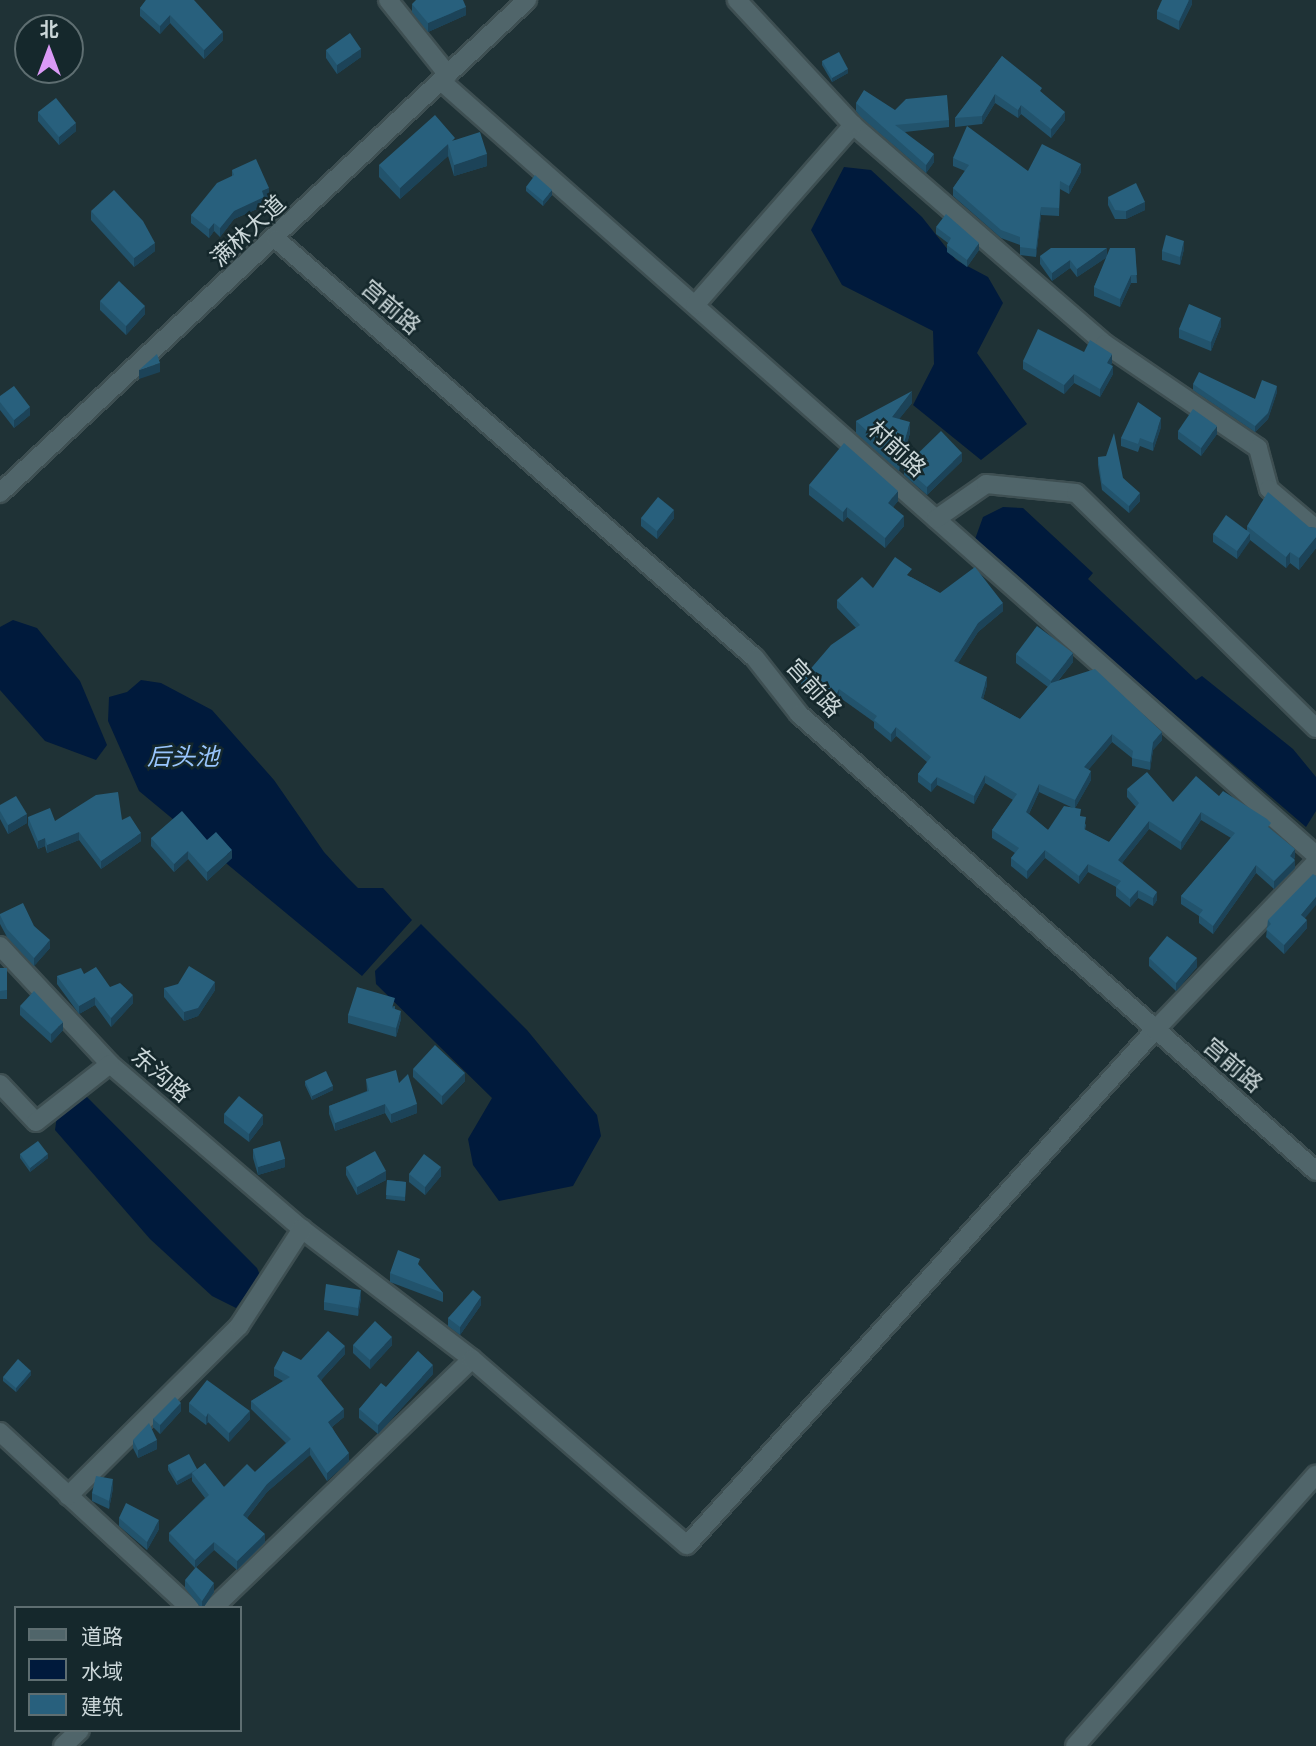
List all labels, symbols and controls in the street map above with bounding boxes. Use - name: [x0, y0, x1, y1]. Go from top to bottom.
- north arrow: [14, 14, 84, 84]
- text: 北: [39, 18, 59, 41]
- street label: 满林大道: [205, 190, 291, 272]
- street label: 宫前路: [356, 274, 426, 340]
- street label: 村前路: [862, 415, 932, 483]
- street label: 宫前路: [781, 653, 847, 723]
- water label: 后头池: [147, 744, 219, 772]
- street label: 宫前路: [1198, 1032, 1268, 1098]
- street label: 东沟路: [126, 1042, 196, 1108]
- legend: [14, 1606, 242, 1732]
- text: 道路: [81, 1624, 123, 1650]
- text: 水域: [81, 1659, 123, 1685]
- text: 建筑: [81, 1694, 123, 1720]

